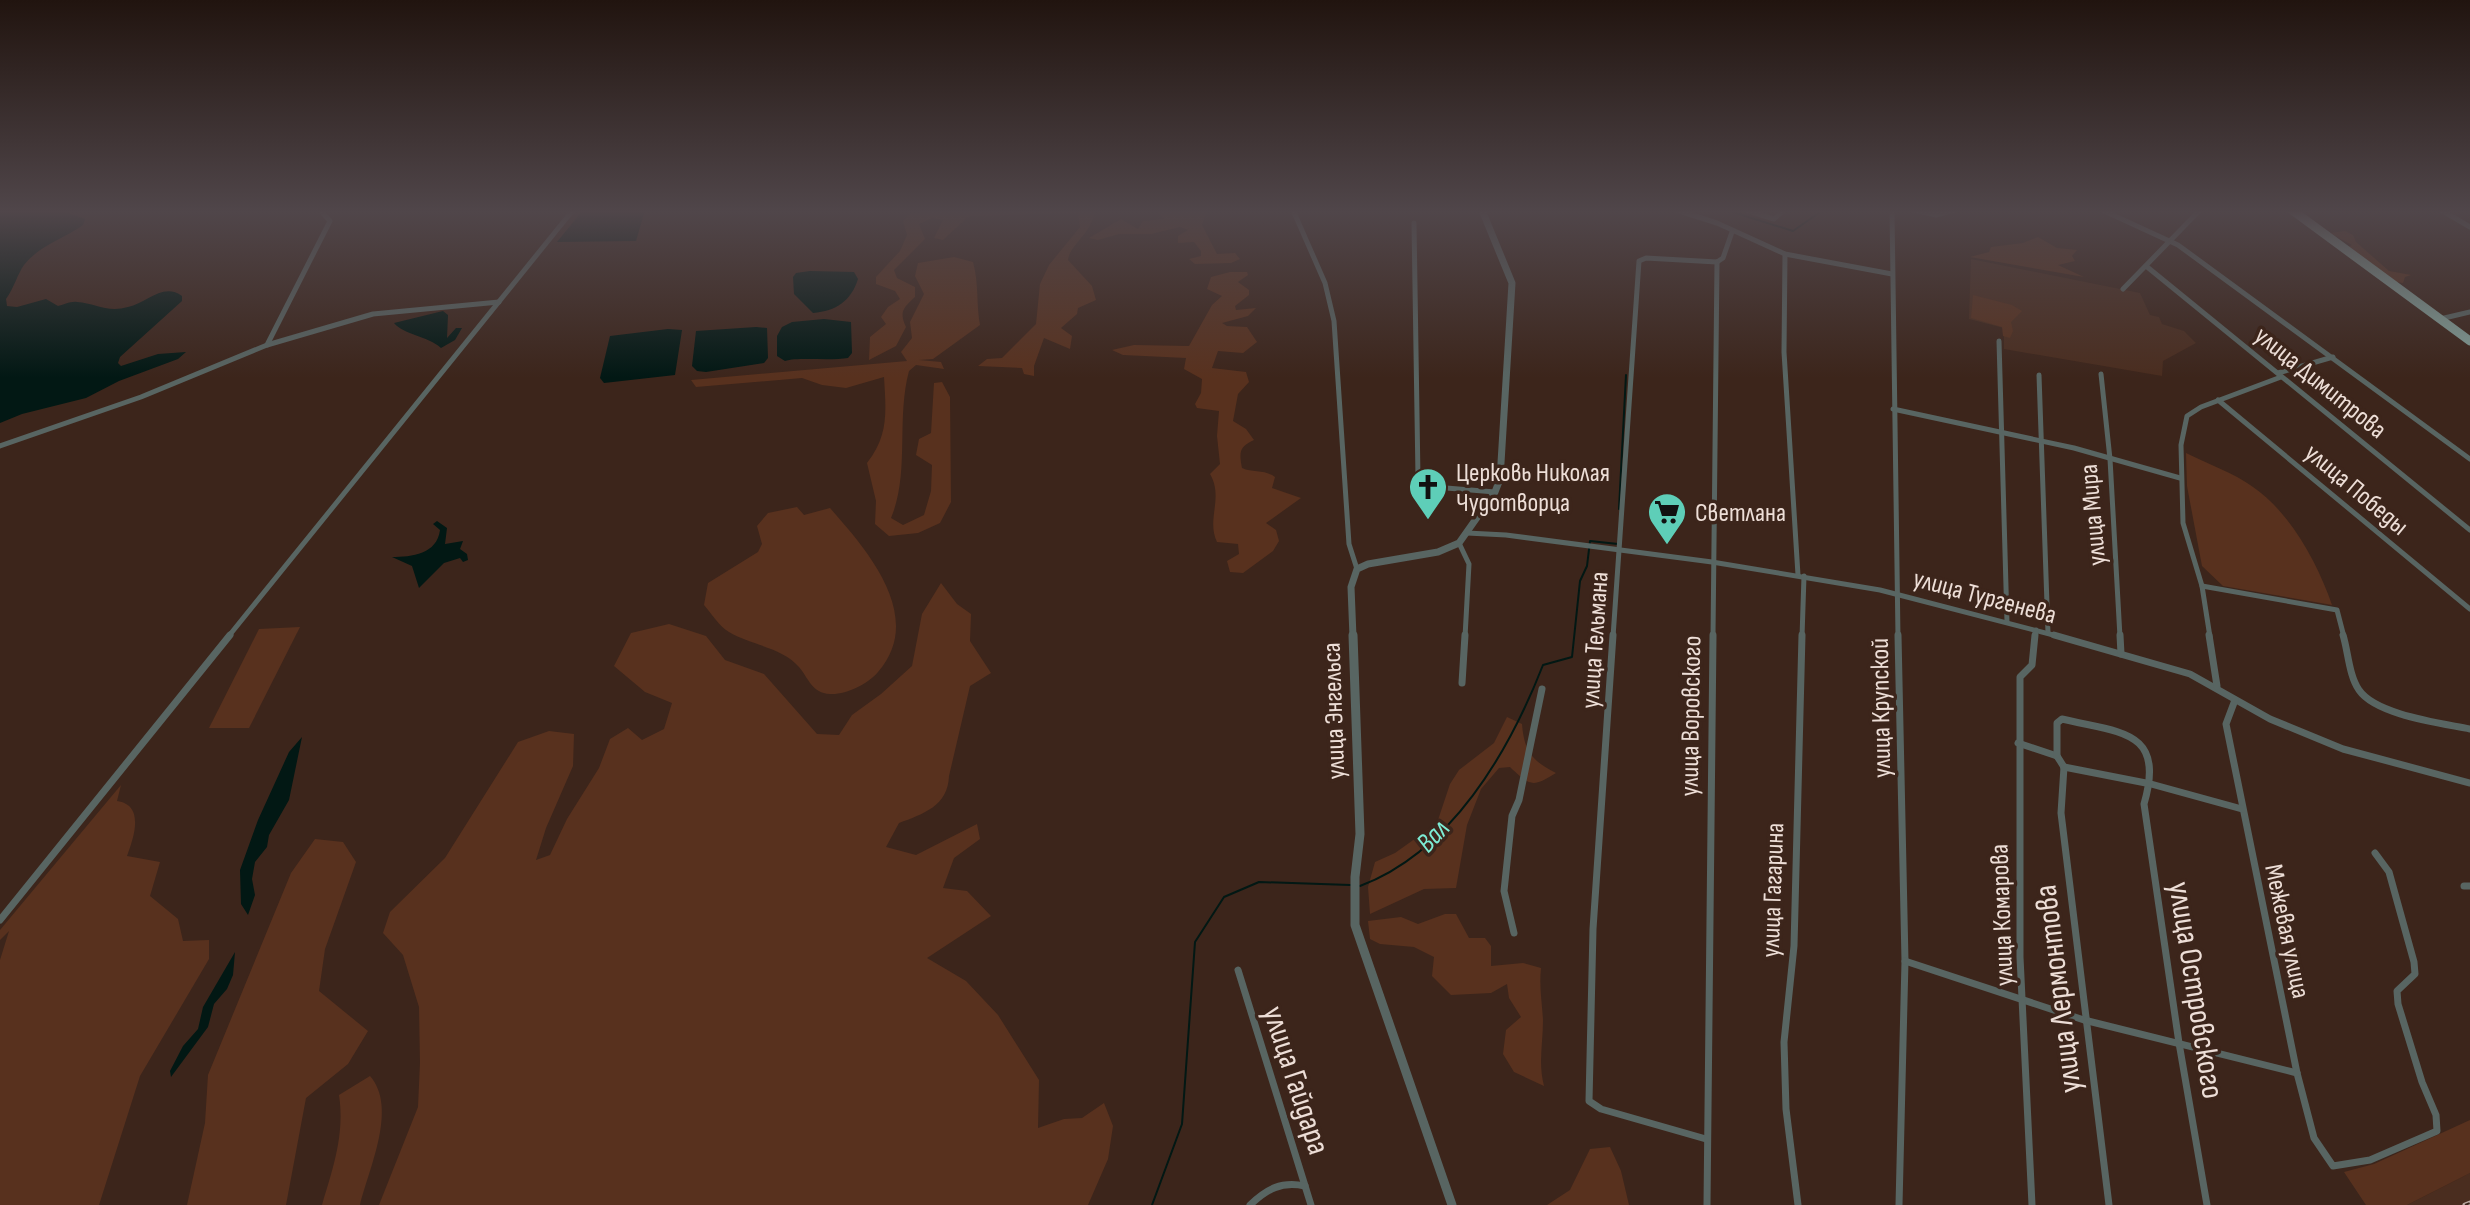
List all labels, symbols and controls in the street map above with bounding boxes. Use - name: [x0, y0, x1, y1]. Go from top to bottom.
- street label: улица Димитрова: [2248, 321, 2392, 446]
- street label: улица Победы: [2298, 438, 2414, 542]
- place label: Церковь Николая Чудотворца: [1456, 458, 1610, 519]
- street label: улица Мира: [2074, 463, 2113, 567]
- church icon: Церковь Николая Чудотворца: [1407, 466, 1449, 521]
- supermarket icon: Светлана: [1646, 491, 1688, 546]
- place label: Светлана: [1695, 498, 1786, 529]
- street label: улица Тургенева: [1910, 563, 2060, 631]
- street label: улица Тельмана: [1575, 571, 1616, 710]
- street label: улица Воровского: [1675, 635, 1708, 797]
- street label: улица Крупской: [1865, 638, 1898, 778]
- street label: улица Энгельса: [1317, 642, 1352, 780]
- water label: Вал: [1410, 813, 1456, 859]
- street label: улица Гагарина: [1756, 822, 1791, 958]
- street label: улица Комарова: [1985, 843, 2020, 987]
- street label: Межевая улица: [2257, 861, 2316, 1001]
- street label: улица Островского: [2159, 879, 2232, 1102]
- street label: улица Лермонтова: [2026, 883, 2091, 1095]
- street label: улица Гайдара: [1253, 1001, 1338, 1160]

